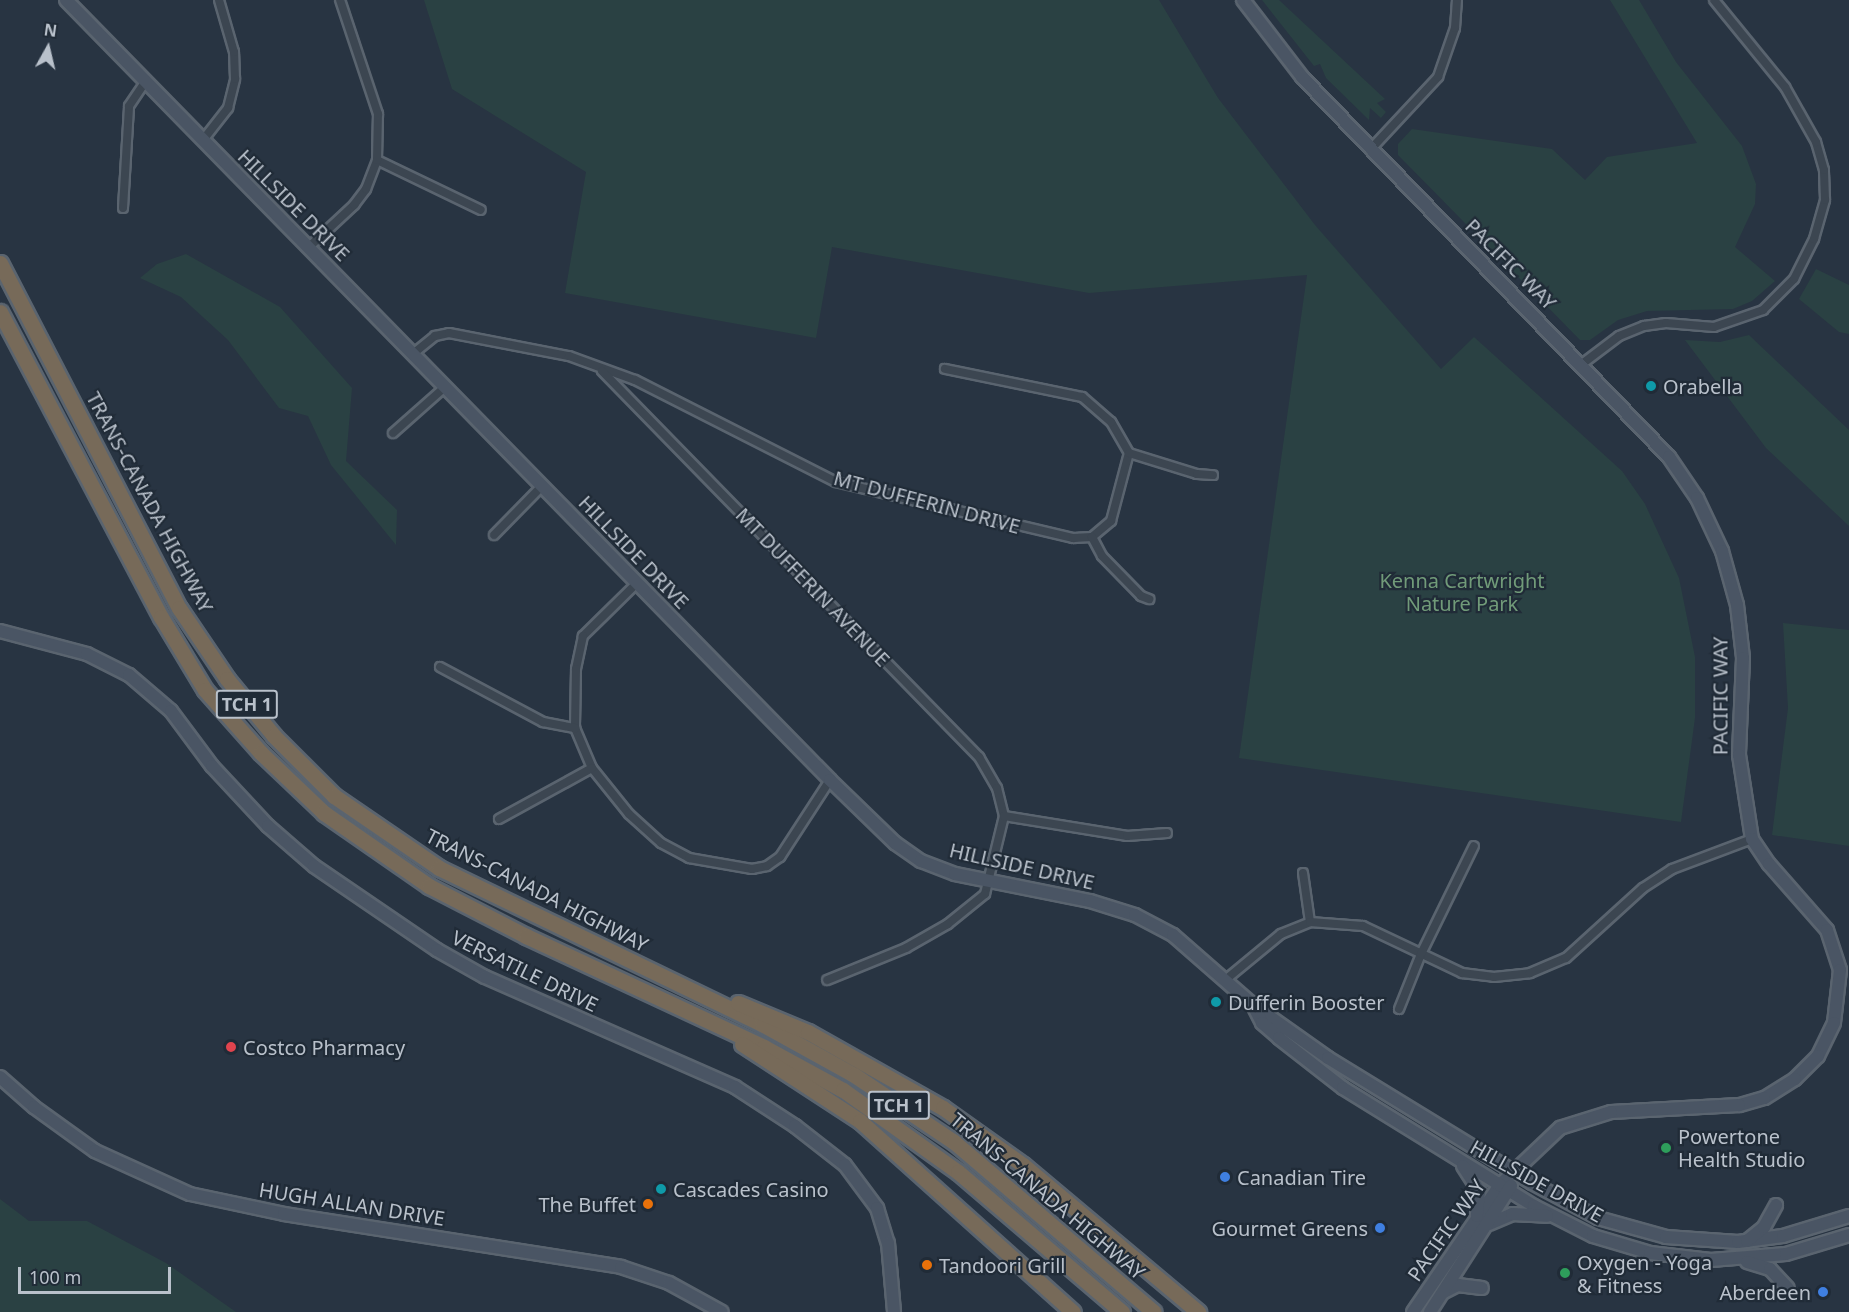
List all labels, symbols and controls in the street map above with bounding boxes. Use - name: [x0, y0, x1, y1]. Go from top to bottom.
- north arrow: [18, 18, 78, 78]
- text: N: [43, 18, 58, 42]
- street label: HILLSIDE DRIVE: [233, 144, 355, 266]
- street label: PACIFIC WAY: [1461, 214, 1561, 314]
- place label: Orabella: [1663, 374, 1743, 398]
- marker: Orabella: [1644, 379, 1658, 393]
- street label: TRANS-CANADA HIGHWAY: [82, 388, 218, 616]
- street label: MT DUFFERIN DRIVE: [831, 466, 1023, 538]
- street label: HILLSIDE DRIVE: [574, 490, 694, 614]
- street label: MT DUFFERIN AVENUE: [731, 503, 895, 671]
- park label: Kenna Cartwright Nature Park: [1379, 568, 1545, 615]
- street label: PACIFIC WAY: [1708, 637, 1732, 755]
- road number: TCH 1: [216, 689, 278, 719]
- street label: TRANS-CANADA HIGHWAY: [422, 823, 652, 957]
- street label: HILLSIDE DRIVE: [947, 838, 1097, 894]
- street label: VERSATILE DRIVE: [448, 925, 602, 1017]
- place label: Dufferin Booster: [1228, 990, 1385, 1014]
- marker: Dufferin Booster: [1209, 995, 1223, 1009]
- place label: Costco Pharmacy: [243, 1035, 405, 1059]
- marker: Costco Pharmacy: [224, 1040, 238, 1054]
- road number: TCH 1: [868, 1090, 930, 1120]
- street label: TRANS-CANADA HIGHWAY: [946, 1108, 1150, 1284]
- place label: Powertone Health Studio: [1678, 1124, 1805, 1171]
- street label: HILLSIDE DRIVE: [1466, 1135, 1608, 1227]
- marker: Powertone Health Studio: [1659, 1141, 1673, 1155]
- place label: Canadian Tire: [1237, 1165, 1366, 1189]
- marker: Canadian Tire: [1218, 1170, 1232, 1184]
- street label: PACIFIC WAY: [1402, 1175, 1490, 1285]
- street label: HUGH ALLAN DRIVE: [257, 1177, 447, 1231]
- place label: Cascades Casino: [673, 1177, 829, 1201]
- marker: Cascades Casino: [654, 1182, 668, 1196]
- place label: The Buffet: [538, 1192, 636, 1216]
- marker: The Buffet: [641, 1197, 655, 1211]
- place label: Gourmet Greens: [1211, 1216, 1368, 1240]
- marker: Gourmet Greens: [1373, 1221, 1387, 1235]
- place label: Oxygen - Yoga & Fitness: [1577, 1250, 1712, 1297]
- place label: Tandoori Grill: [939, 1253, 1066, 1277]
- scale bar: [21, 1255, 174, 1293]
- marker: Tandoori Grill: [920, 1258, 934, 1272]
- text: 100 m: [29, 1265, 81, 1289]
- marker: Oxygen - Yoga & Fitness: [1558, 1266, 1572, 1280]
- place label: Aberdeen: [1720, 1280, 1811, 1304]
- marker: Aberdeen: [1816, 1285, 1830, 1299]

